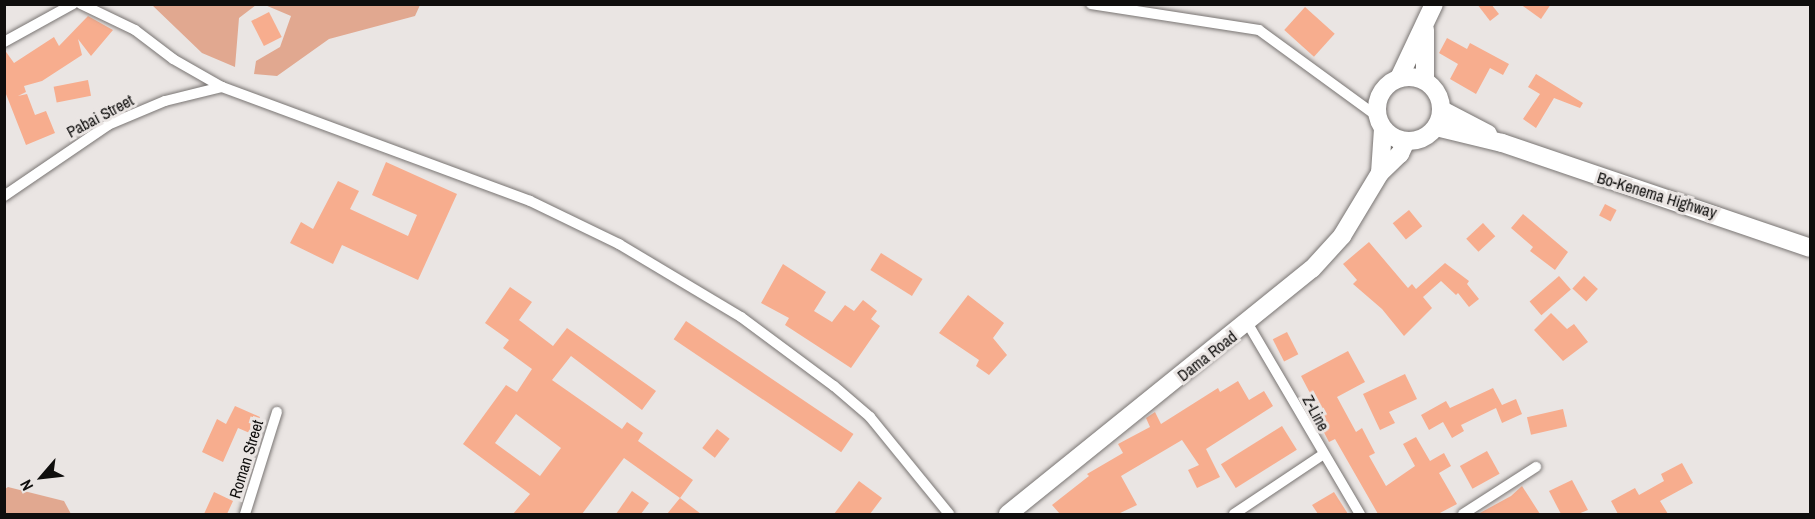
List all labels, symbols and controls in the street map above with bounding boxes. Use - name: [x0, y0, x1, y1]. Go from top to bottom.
- street label: Pabai Street: [63, 90, 137, 142]
- street label: Bo-Kenema Highway: [1595, 168, 1719, 222]
- street label: Dama Road: [1174, 327, 1240, 385]
- street label: Z-Line: [1299, 392, 1333, 434]
- street label: Roman Street: [225, 417, 267, 501]
- north arrow: [12, 447, 72, 507]
- text: N: [14, 476, 38, 495]

